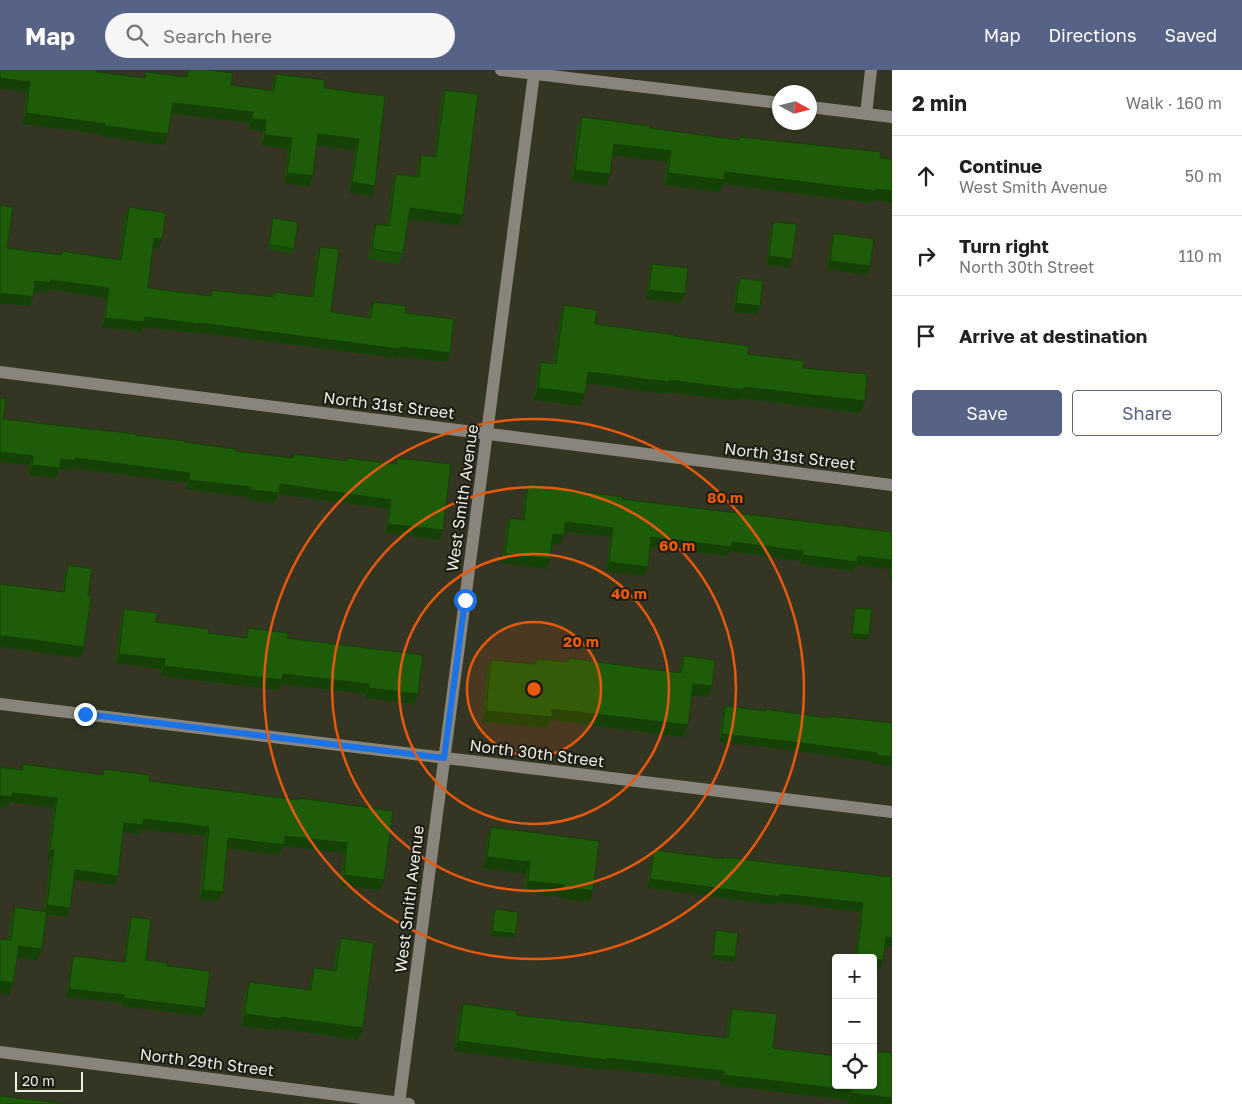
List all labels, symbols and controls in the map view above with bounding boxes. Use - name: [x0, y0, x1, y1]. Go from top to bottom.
- search box: [105, 13, 455, 58]
- text: Map: [25, 21, 75, 50]
- icon: search: [123, 21, 151, 49]
- text: Search here: [163, 24, 272, 47]
- text: Map: [984, 24, 1020, 46]
- text: Directions: [1048, 24, 1136, 46]
- text: Saved: [1164, 24, 1217, 46]
- north arrow: [772, 85, 817, 130]
- text: 2 min: [912, 90, 967, 116]
- text: Walk · 160 m: [1126, 93, 1222, 113]
- text: Continue: [959, 154, 1042, 177]
- icon: ahead: [912, 162, 940, 190]
- text: 50 m: [1185, 166, 1222, 186]
- text: West Smith Avenue: [959, 177, 1107, 197]
- text: Turn right: [959, 234, 1049, 257]
- icon: right: [912, 242, 940, 270]
- text: 110 m: [1178, 246, 1222, 266]
- text: North 30th Street: [959, 257, 1094, 277]
- icon: arrive: [912, 322, 940, 350]
- text: Arrive at destination: [959, 324, 1147, 347]
- street label: North 31st Street: [322, 387, 456, 423]
- button: Save: [912, 390, 1062, 436]
- button: Share: [1072, 390, 1222, 436]
- street label: West Smith Avenue: [442, 423, 482, 573]
- street label: North 31st Street: [723, 438, 857, 474]
- text: 80 m: [707, 488, 743, 506]
- text: 60 m: [659, 536, 695, 554]
- text: 40 m: [611, 584, 647, 602]
- route start: [454, 589, 477, 612]
- text: 20 m: [563, 632, 599, 650]
- centre of rings: [525, 680, 543, 698]
- route end: [74, 703, 97, 726]
- street label: North 30th Street: [469, 735, 605, 771]
- street label: West Smith Avenue: [390, 824, 428, 974]
- map controls: [832, 954, 877, 1089]
- button: +: [832, 954, 877, 999]
- button: −: [832, 999, 877, 1044]
- street label: North 29th Street: [139, 1044, 275, 1080]
- button: locate: [832, 1044, 877, 1089]
- scale bar: [15, 1069, 82, 1092]
- text: 20 m: [22, 1072, 55, 1089]

